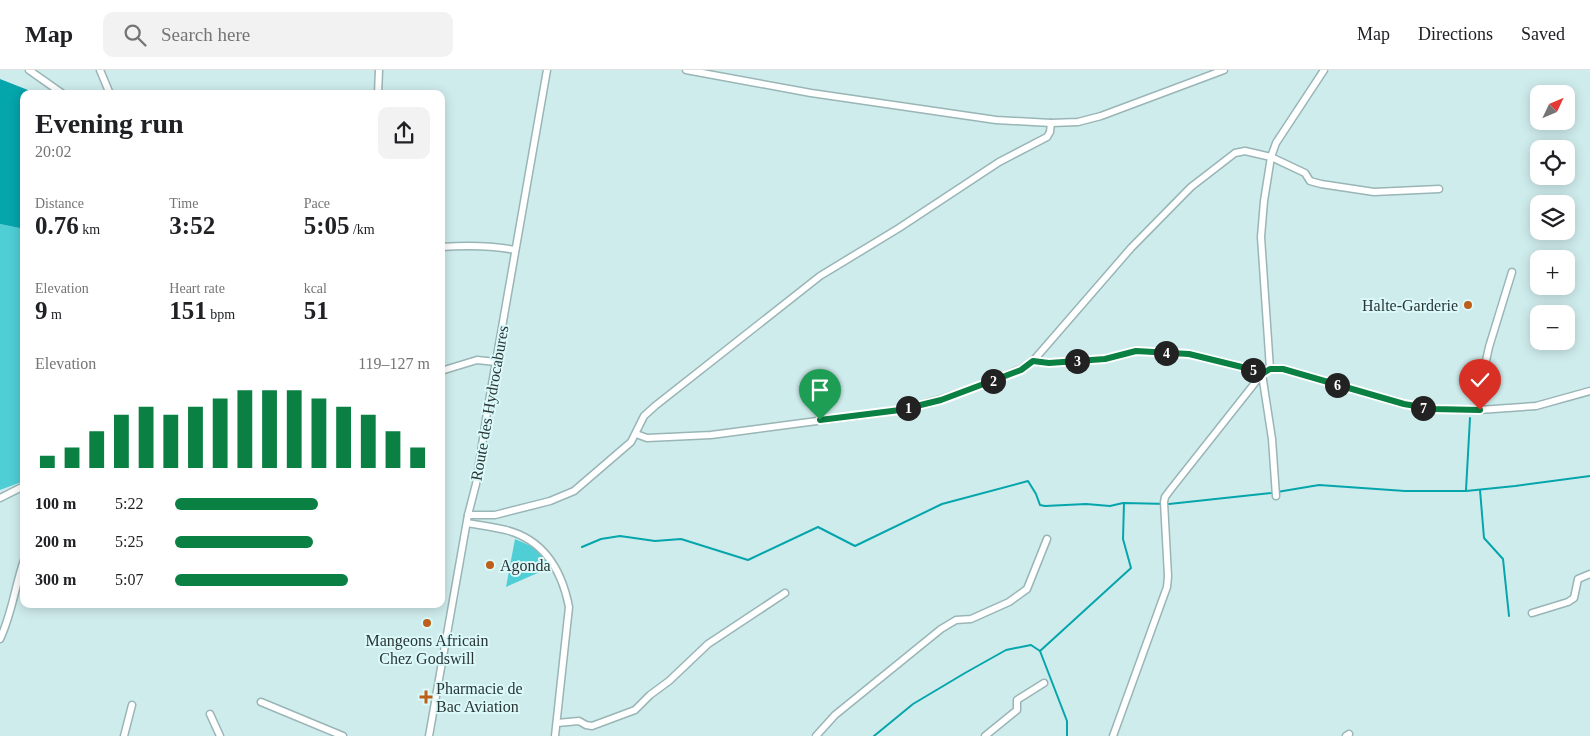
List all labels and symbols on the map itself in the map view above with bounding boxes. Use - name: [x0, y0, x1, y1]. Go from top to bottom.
- north arrow: [1530, 85, 1575, 130]
- place label: Halte-Garderie: [1362, 297, 1458, 314]
- marker: Halte-Garderie: [1462, 299, 1474, 311]
- street label: Route des Hydrocabures: [467, 324, 513, 482]
- pin: 4: [1154, 340, 1178, 366]
- pin: 3: [1064, 348, 1090, 374]
- pin: 5: [1240, 358, 1266, 382]
- pin: [1459, 359, 1501, 410]
- pin: 2: [980, 368, 1006, 394]
- pin: [799, 369, 841, 420]
- pin: 6: [1324, 372, 1350, 398]
- pin: 1: [896, 396, 920, 420]
- pin: 7: [1410, 396, 1436, 420]
- place label: Agonda: [500, 557, 551, 575]
- marker: Agonda: [484, 559, 496, 571]
- marker: Mangeons Africain Chez Godswill: [421, 617, 433, 629]
- place label: Mangeons Africain Chez Godswill: [365, 632, 489, 667]
- place label: Pharmacie de Bac Aviation: [436, 680, 523, 715]
- marker: Pharmacie de Bac Aviation: [420, 691, 432, 703]

